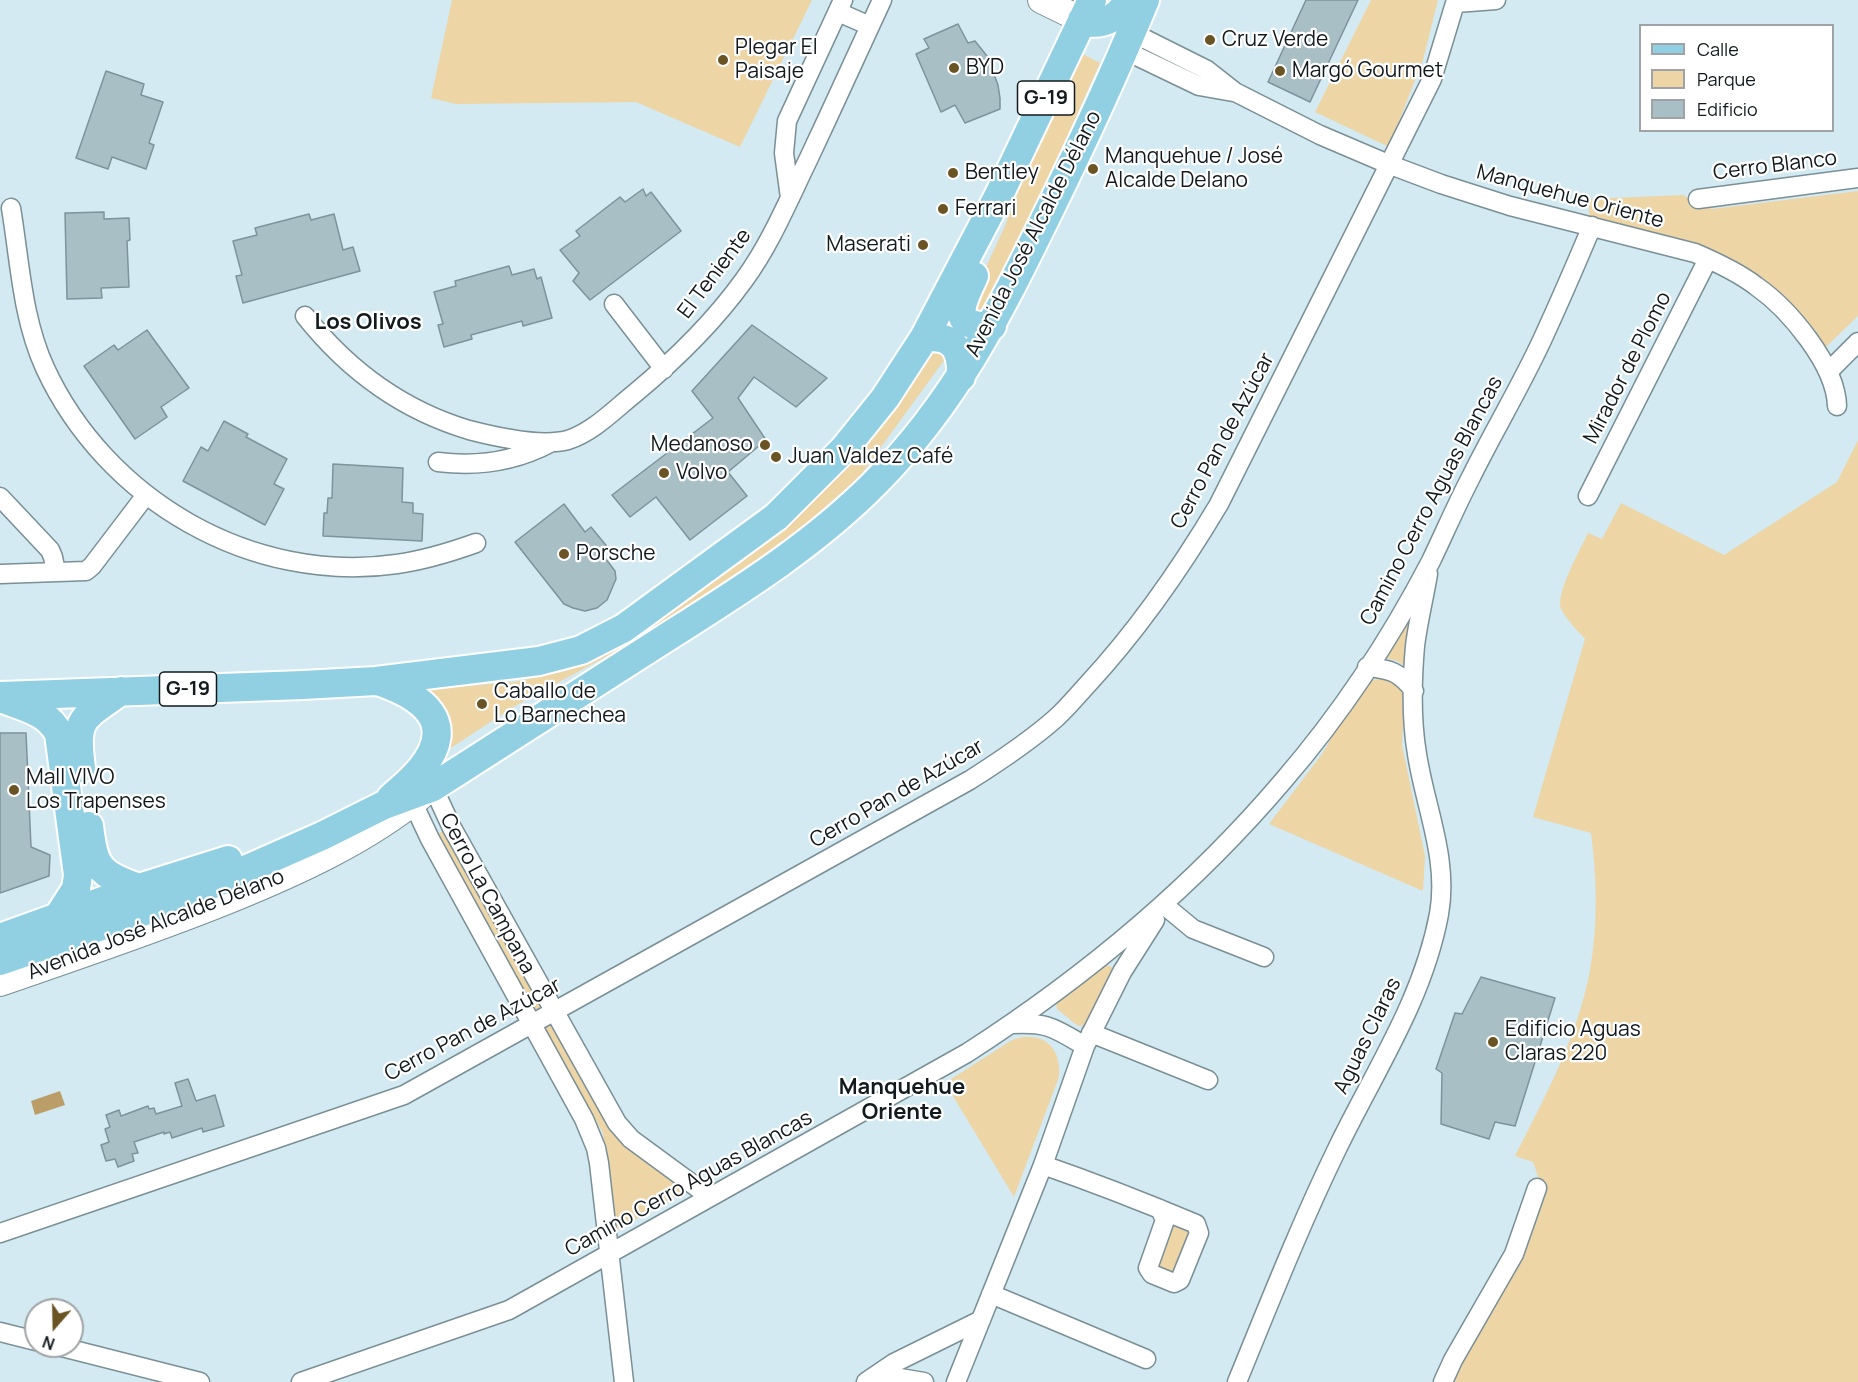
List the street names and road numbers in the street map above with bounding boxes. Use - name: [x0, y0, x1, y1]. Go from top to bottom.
- road number: G-19: [1018, 81, 1074, 115]
- street label: Avenida José Alcalde Délano: [961, 107, 1107, 361]
- street label: Cerro Blanco: [1712, 146, 1838, 186]
- street label: Manquehue Oriente: [1474, 160, 1666, 234]
- street label: El Teniente: [673, 224, 757, 324]
- street label: Mirador de Plomo: [1579, 288, 1677, 448]
- street label: Cerro Pan de Azúcar: [1166, 349, 1280, 533]
- street label: Camino Cerro Aguas Blancas: [1356, 372, 1508, 630]
- road number: G-19: [160, 672, 216, 706]
- street label: Cerro Pan de Azúcar: [806, 734, 988, 854]
- street label: Cerro La Campana: [434, 809, 540, 979]
- street label: Avenida José Alcalde Délano: [24, 864, 288, 986]
- street label: Cerro Pan de Azúcar: [381, 973, 565, 1087]
- street label: Aguas Claras: [1329, 974, 1407, 1098]
- street label: Camino Cerro Aguas Blancas: [561, 1105, 817, 1263]

